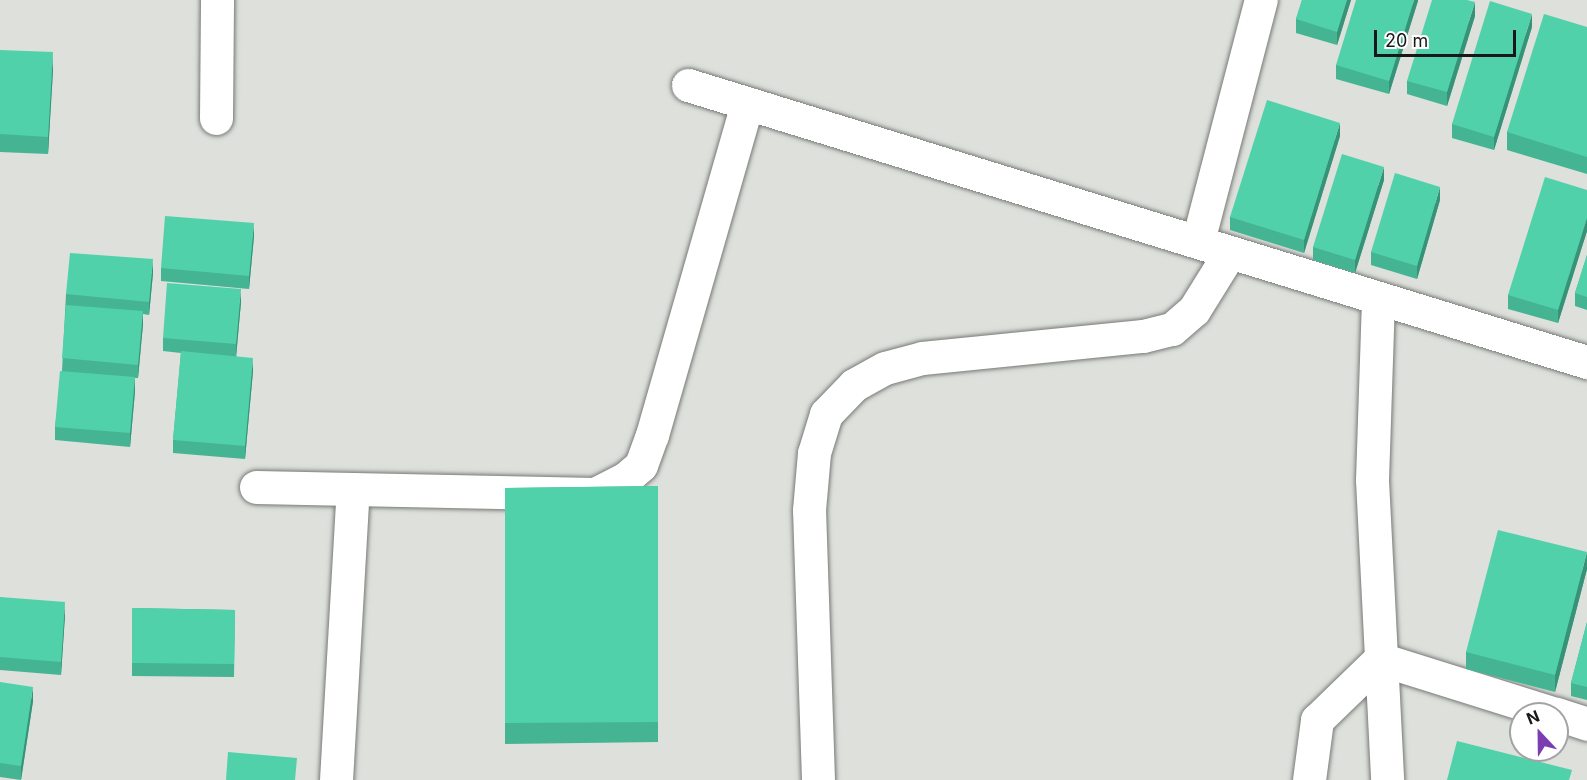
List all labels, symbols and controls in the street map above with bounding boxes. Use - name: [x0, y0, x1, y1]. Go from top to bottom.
- scale bar: [1377, 18, 1520, 56]
- text: 20 m: [1385, 30, 1428, 51]
- north arrow: [1509, 702, 1569, 762]
- text: N: [1524, 706, 1542, 729]

